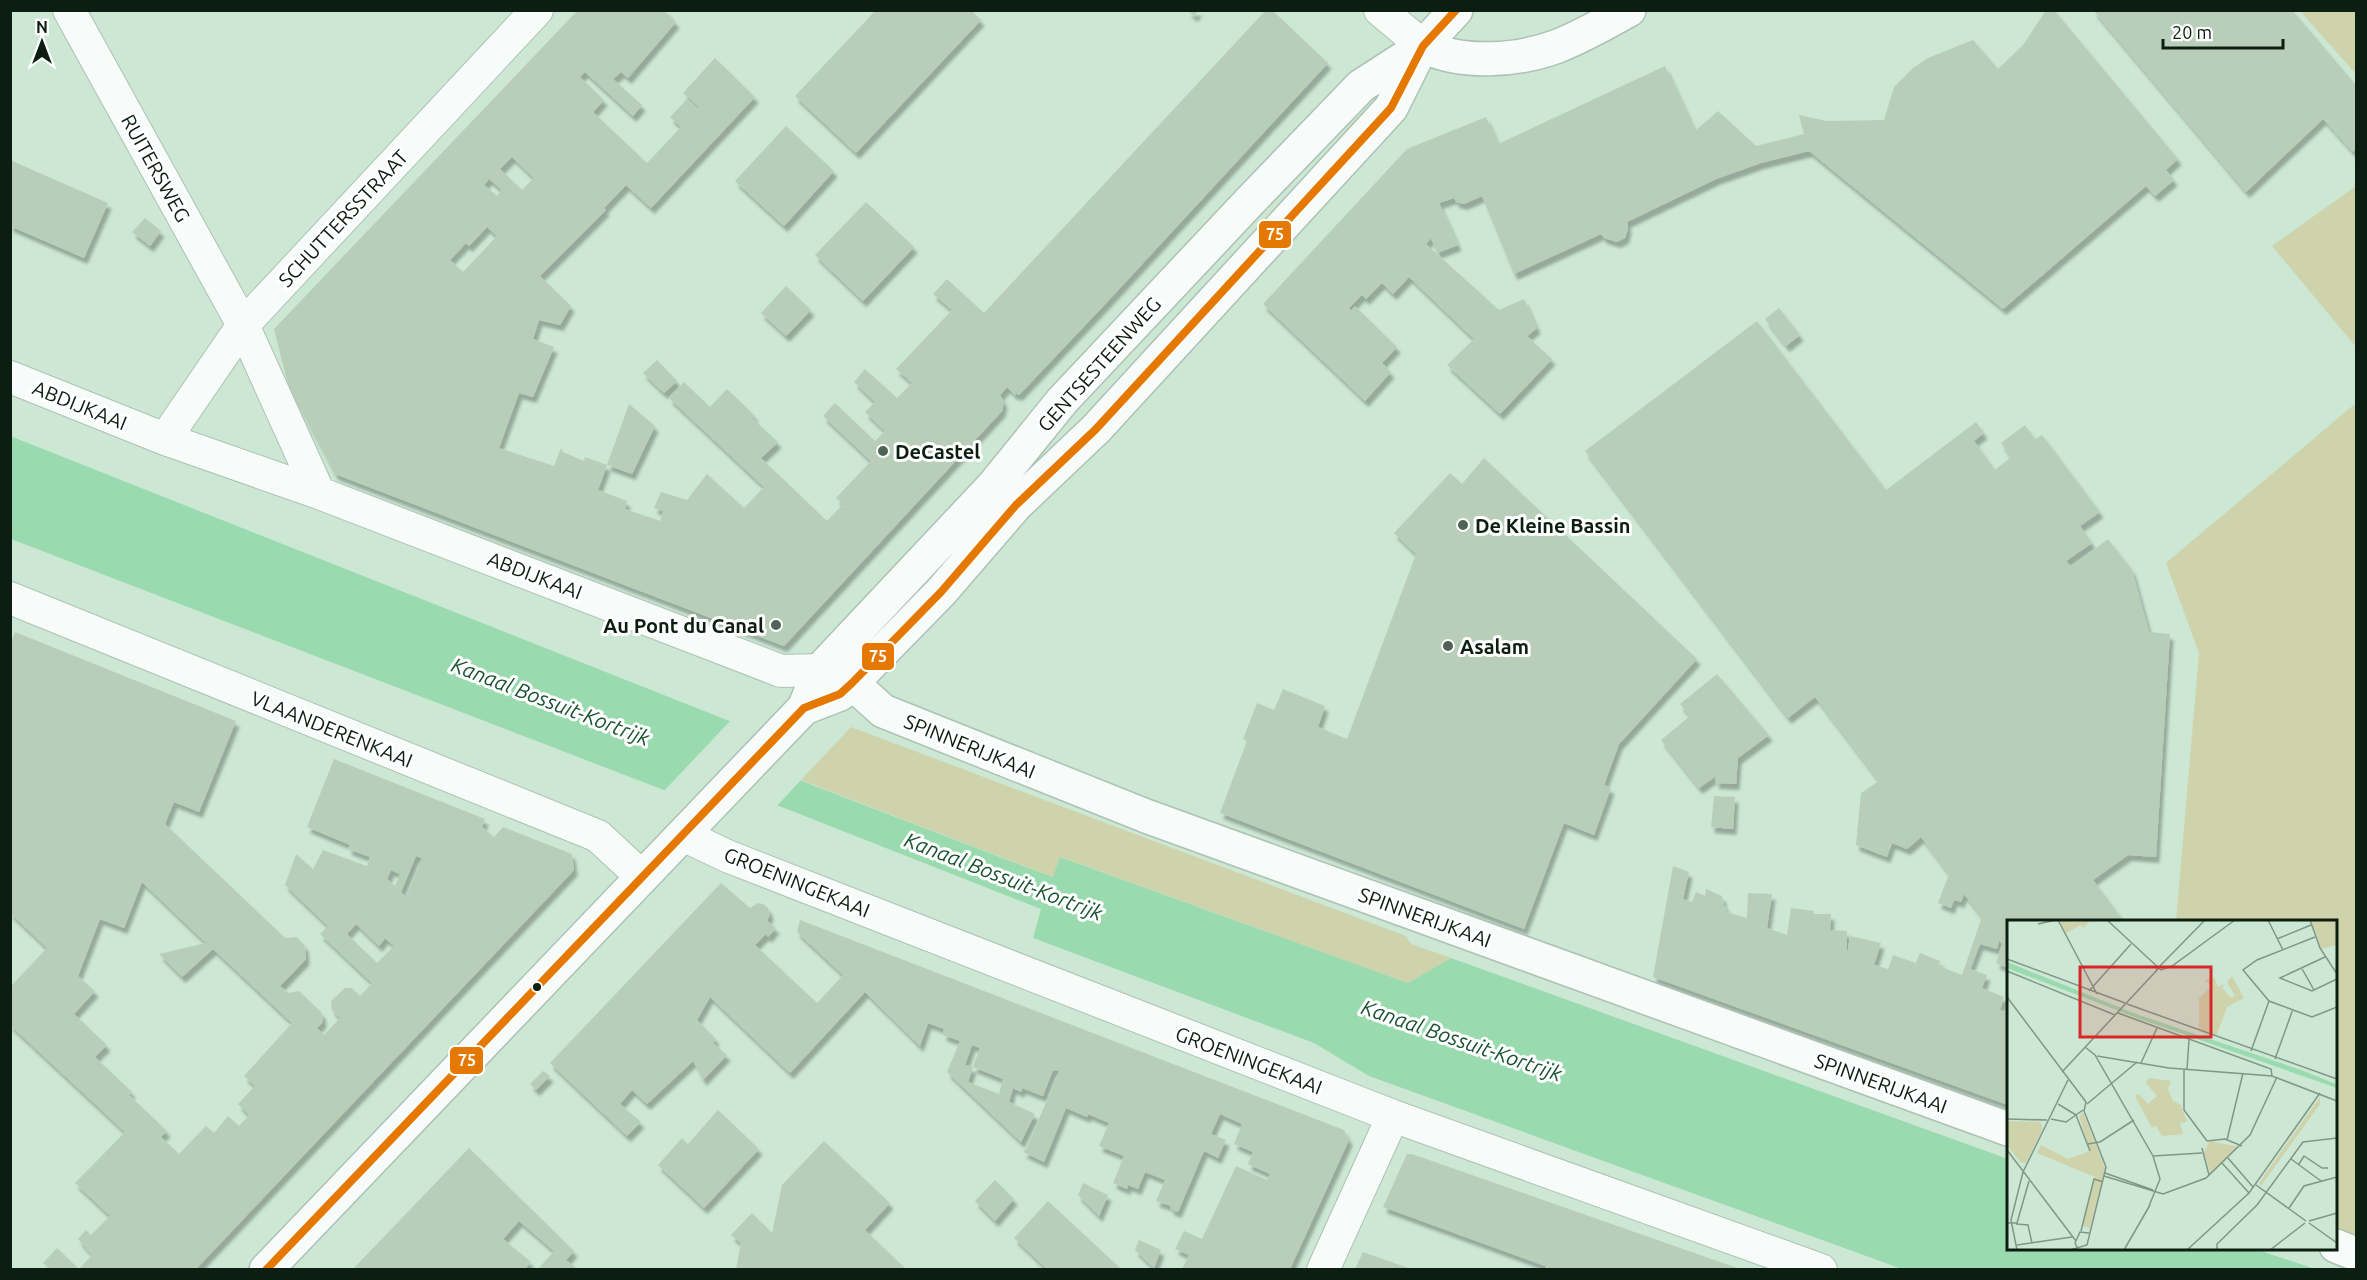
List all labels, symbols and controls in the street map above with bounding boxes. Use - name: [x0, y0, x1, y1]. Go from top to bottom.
- north arrow: [12, 12, 72, 72]
- scale bar: [2163, 12, 2283, 50]
- text: N: [36, 18, 48, 36]
- text: 20 m: [2172, 22, 2212, 42]
- street label: RUITERSWEG: [117, 110, 195, 226]
- street label: SCHUTTERSSTRAAT: [274, 145, 412, 291]
- line badge: 75: [1258, 220, 1292, 249]
- text: 75: [1266, 225, 1284, 243]
- street label: GENTSESTEENWEG: [1033, 292, 1165, 436]
- street label: ABDIJKAAI: [30, 376, 130, 434]
- place label: DeCastel: [895, 440, 980, 463]
- marker: DeCastel: [876, 444, 890, 458]
- place label: De Kleine Bassin: [1475, 514, 1631, 537]
- marker: De Kleine Bassin: [1456, 518, 1470, 532]
- street label: ABDIJKAAI: [484, 546, 586, 604]
- place label: Au Pont du Canal: [603, 614, 764, 637]
- marker: Au Pont du Canal: [769, 618, 783, 632]
- place label: Asalam: [1460, 635, 1529, 658]
- marker: Asalam: [1441, 639, 1455, 653]
- line badge: 75: [861, 642, 895, 671]
- text: 75: [869, 647, 887, 665]
- water label: Kanaal Bossuit-Kortrijk: [448, 652, 654, 750]
- street label: VLAANDERENKAAI: [248, 686, 416, 772]
- street label: SPINNERIJKAAI: [901, 709, 1039, 783]
- water label: Kanaal Bossuit-Kortrijk: [901, 827, 1107, 925]
- street label: GROENINGEKAAI: [721, 842, 873, 922]
- street label: SPINNERIJKAAI: [1356, 882, 1494, 952]
- inset map: [2007, 920, 2337, 1250]
- unlabelled marker: [531, 981, 543, 993]
- water label: Kanaal Bossuit-Kortrijk: [1359, 994, 1566, 1086]
- street label: GROENINGEKAAI: [1172, 1021, 1326, 1099]
- line badge: 75: [449, 1046, 484, 1075]
- street label: SPINNERIJKAAI: [1812, 1048, 1950, 1118]
- text: 75: [458, 1051, 476, 1069]

